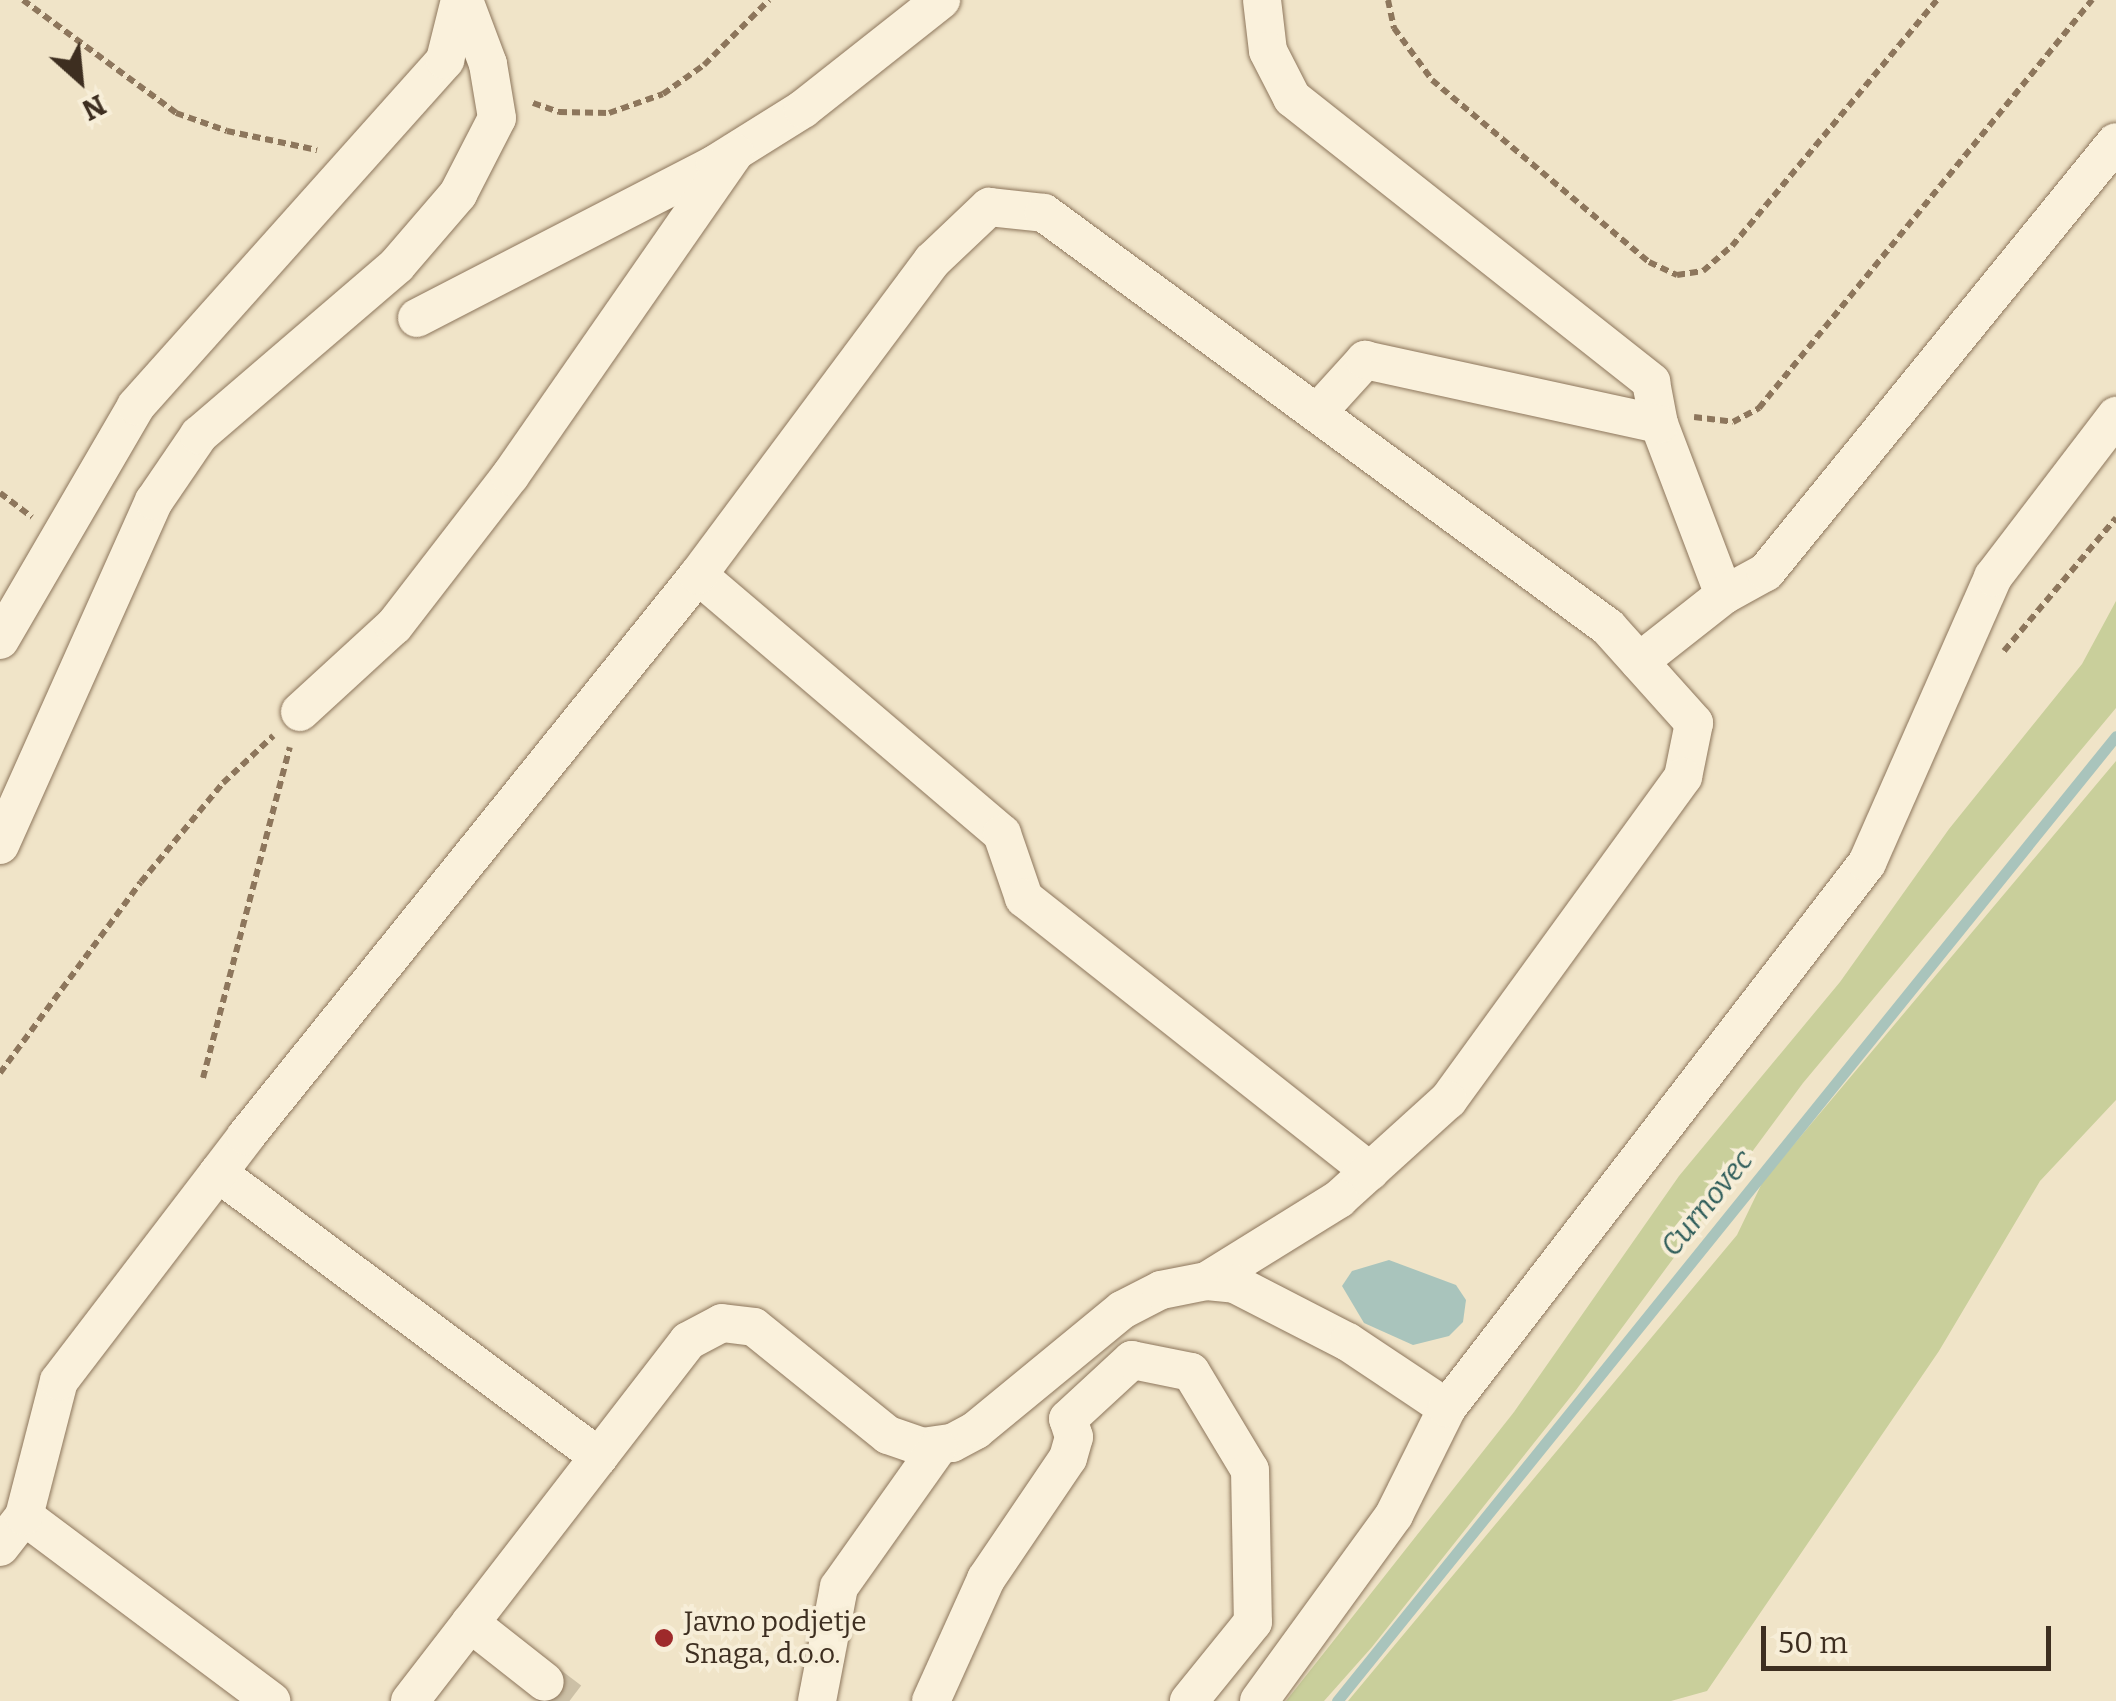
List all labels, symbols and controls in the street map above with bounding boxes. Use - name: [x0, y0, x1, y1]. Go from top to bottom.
- north arrow: [30, 30, 130, 130]
- text: N: [77, 88, 111, 127]
- water label: Curnovec: [1653, 1143, 1761, 1263]
- place label: Javno podjetje Snaga, d.o.o.: [684, 1605, 867, 1671]
- scale bar: [1766, 1606, 2056, 1668]
- text: 50 m: [1778, 1625, 1848, 1661]
- marker: Javno podjetje Snaga, d.o.o.: [653, 1627, 675, 1649]

